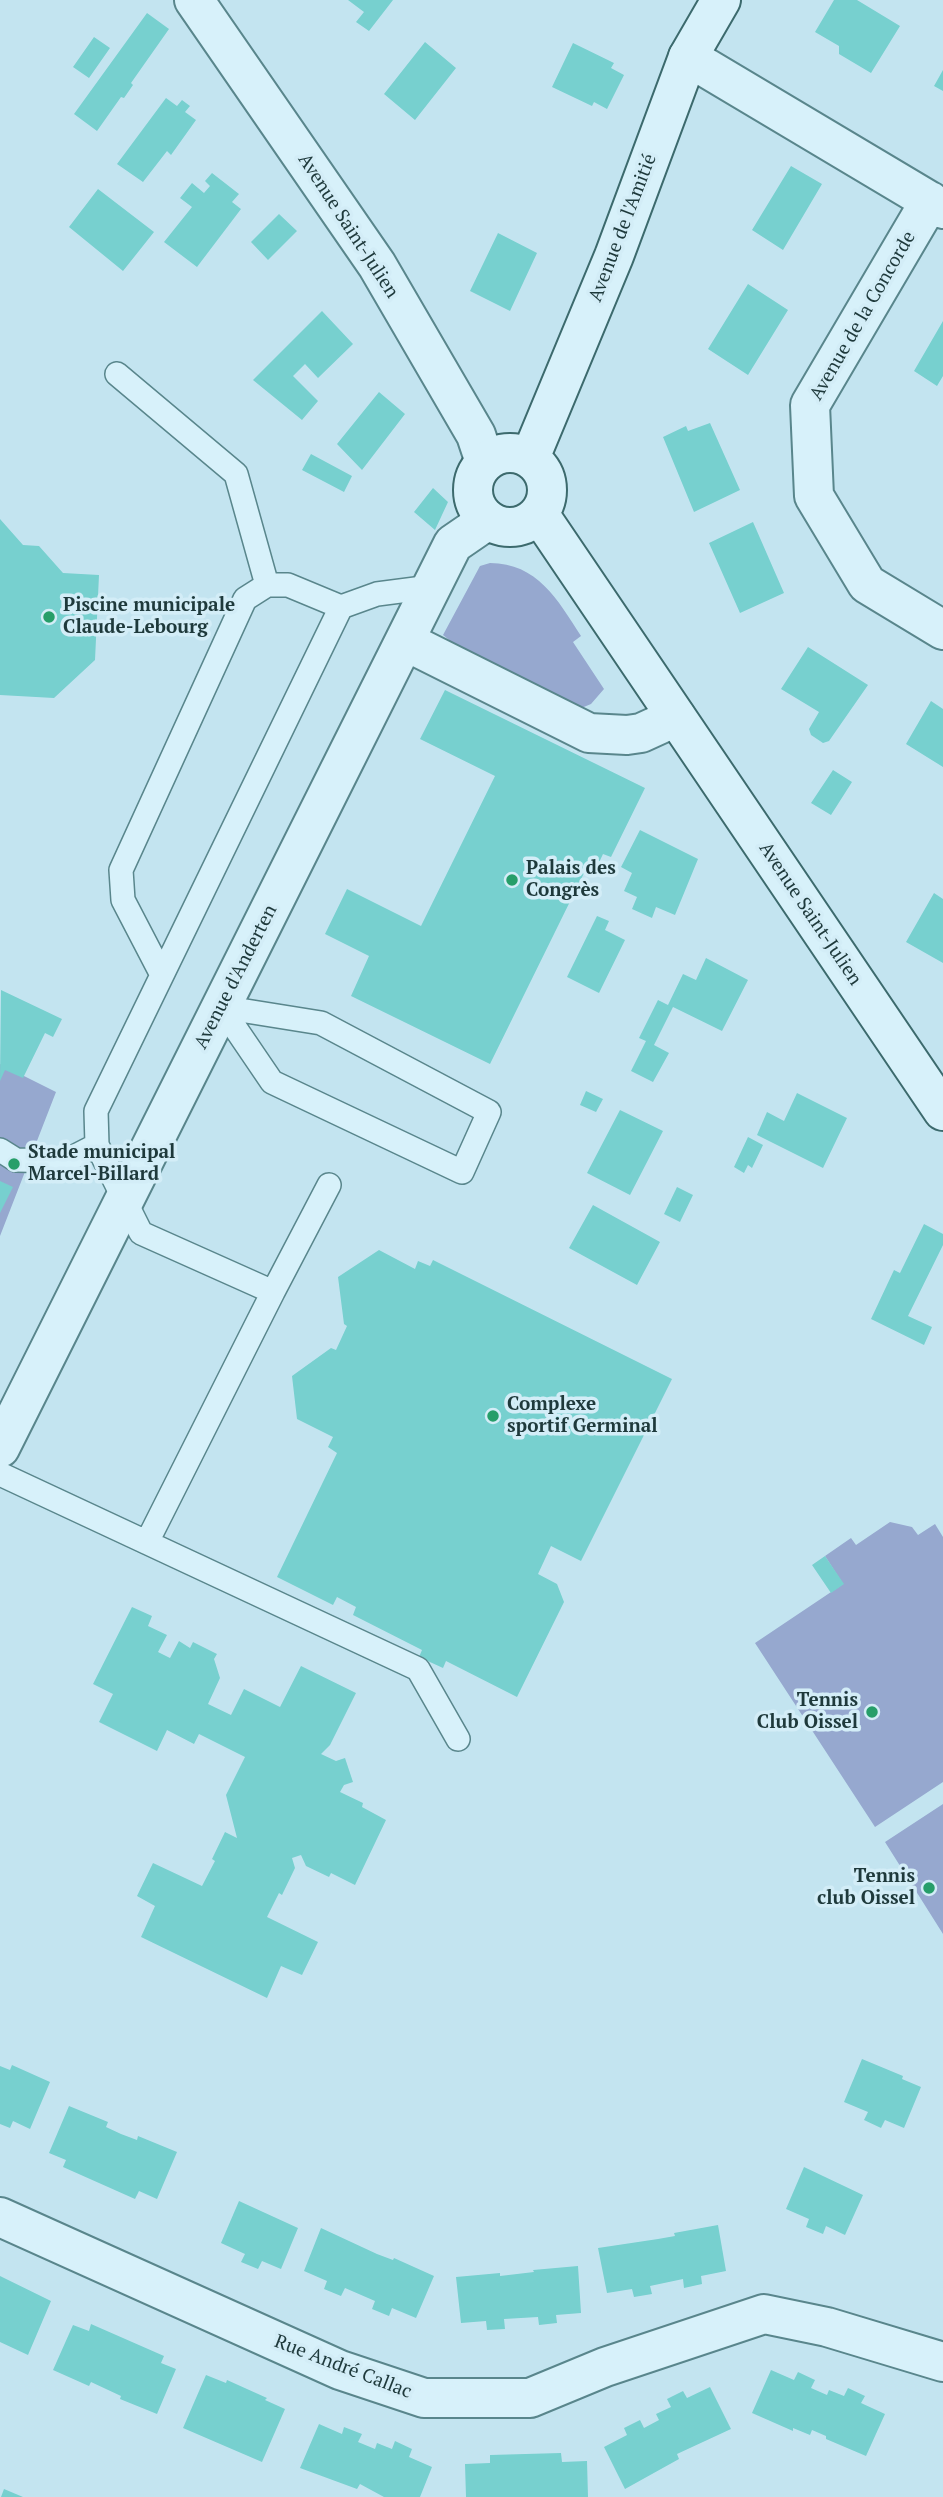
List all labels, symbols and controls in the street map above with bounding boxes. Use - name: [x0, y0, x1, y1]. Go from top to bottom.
- street label: Avenue Saint-Julien: [293, 149, 403, 303]
- street label: Avenue de l'Amitié: [584, 151, 662, 305]
- street label: Avenue de la Concorde: [805, 227, 921, 405]
- place label: Piscine municipale Claude-Lebourg: [63, 595, 235, 639]
- marker: Piscine municipale Claude-Lebourg: [41, 609, 57, 625]
- street label: Avenue Saint-Julien: [754, 838, 866, 990]
- place label: Palais des Congrès: [526, 858, 616, 902]
- marker: Palais des Congrès: [504, 872, 520, 888]
- street label: Avenue d'Anderten: [190, 901, 282, 1053]
- place label: Stade municipal Marcel-Billard: [28, 1142, 175, 1186]
- marker: Stade municipal Marcel-Billard: [6, 1156, 22, 1172]
- place label: Complexe sportif Germinal: [507, 1394, 658, 1438]
- marker: Complexe sportif Germinal: [485, 1408, 501, 1424]
- place label: Tennis Club Oissel: [757, 1690, 858, 1734]
- marker: Tennis Club Oissel: [864, 1704, 880, 1720]
- place label: Tennis club Oissel: [817, 1866, 915, 1910]
- marker: Tennis club Oissel: [921, 1880, 937, 1896]
- street label: Rue André Callac: [271, 2330, 415, 2404]

